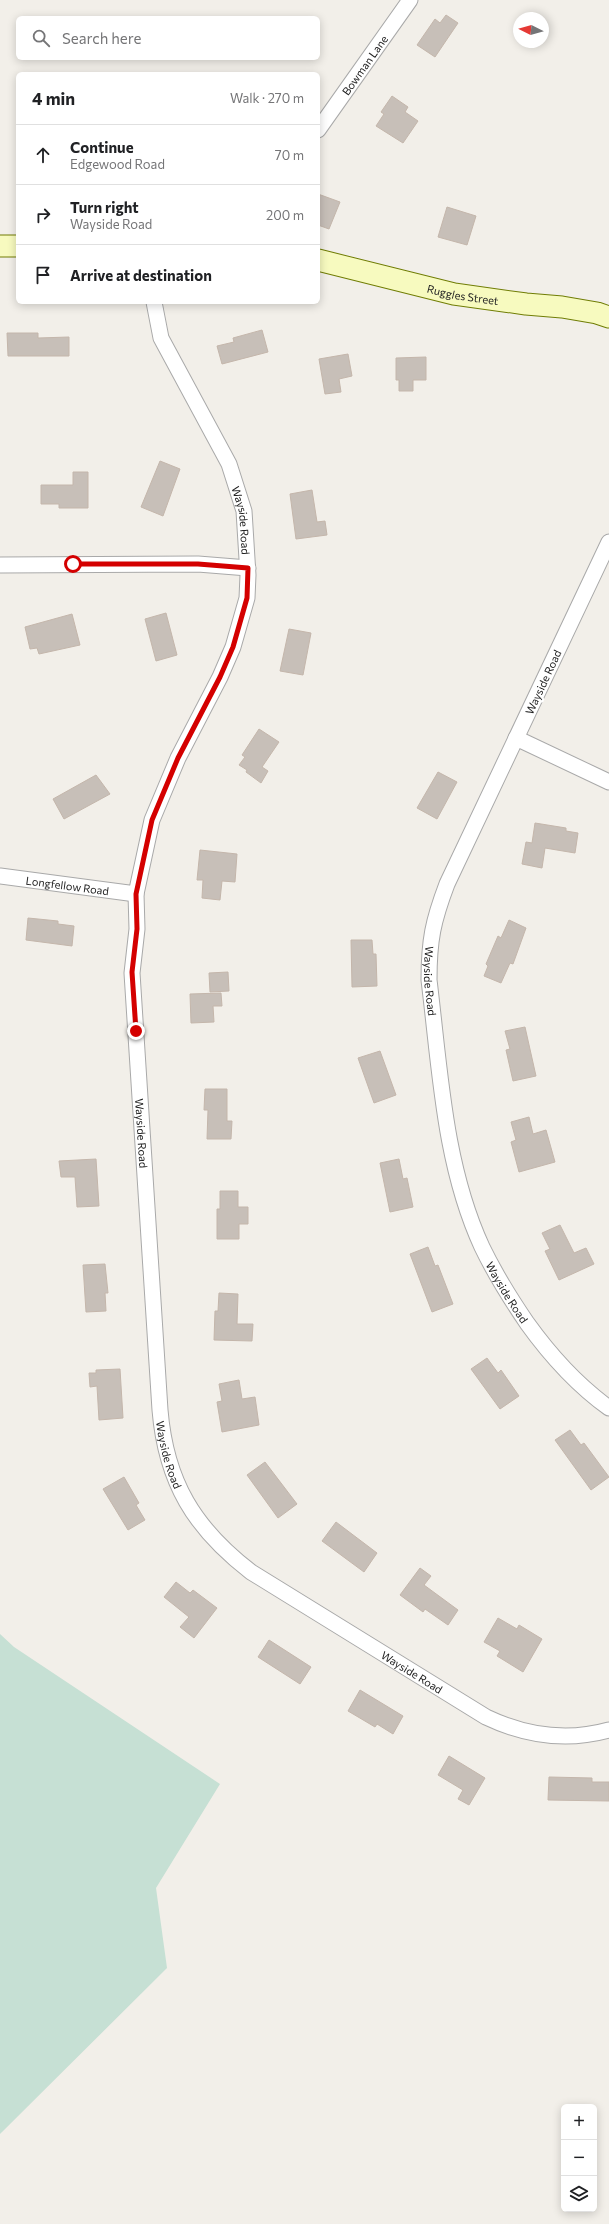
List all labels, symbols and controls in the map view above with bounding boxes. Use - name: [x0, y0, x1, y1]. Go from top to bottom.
- north arrow: [513, 12, 549, 48]
- search box: [16, 16, 320, 60]
- icon: search: [30, 27, 52, 49]
- text: Search here: [62, 29, 141, 47]
- street label: Bowman Lane: [339, 32, 390, 97]
- text: 4 min: [32, 88, 75, 109]
- text: Walk · 270 m: [230, 90, 304, 106]
- text: Continue: [70, 138, 134, 156]
- icon: ahead: [32, 144, 54, 166]
- text: 70 m: [275, 147, 304, 163]
- text: Edgewood Road: [70, 156, 165, 172]
- text: Turn right: [70, 198, 139, 216]
- icon: right: [32, 204, 54, 226]
- text: 200 m: [266, 207, 304, 223]
- text: Wayside Road: [70, 216, 152, 232]
- icon: arrive: [32, 264, 54, 286]
- text: Arrive at destination: [70, 266, 212, 284]
- street label: Ruggles Street: [426, 281, 500, 307]
- street label: Wayside Road: [230, 484, 253, 555]
- route start: [64, 555, 82, 573]
- street label: Wayside Road: [522, 648, 564, 716]
- street label: Longfellow Road: [25, 873, 110, 897]
- street label: Wayside Road: [422, 946, 440, 1016]
- route end: [127, 1022, 145, 1040]
- street label: Wayside Road: [134, 1098, 151, 1168]
- street label: Wayside Road: [484, 1259, 531, 1325]
- street label: Wayside Road: [155, 1420, 185, 1490]
- street label: Wayside Road: [379, 1648, 445, 1695]
- map controls: [561, 2104, 597, 2212]
- button: +: [561, 2104, 597, 2140]
- button: −: [561, 2140, 597, 2176]
- button: layers: [561, 2176, 597, 2212]

